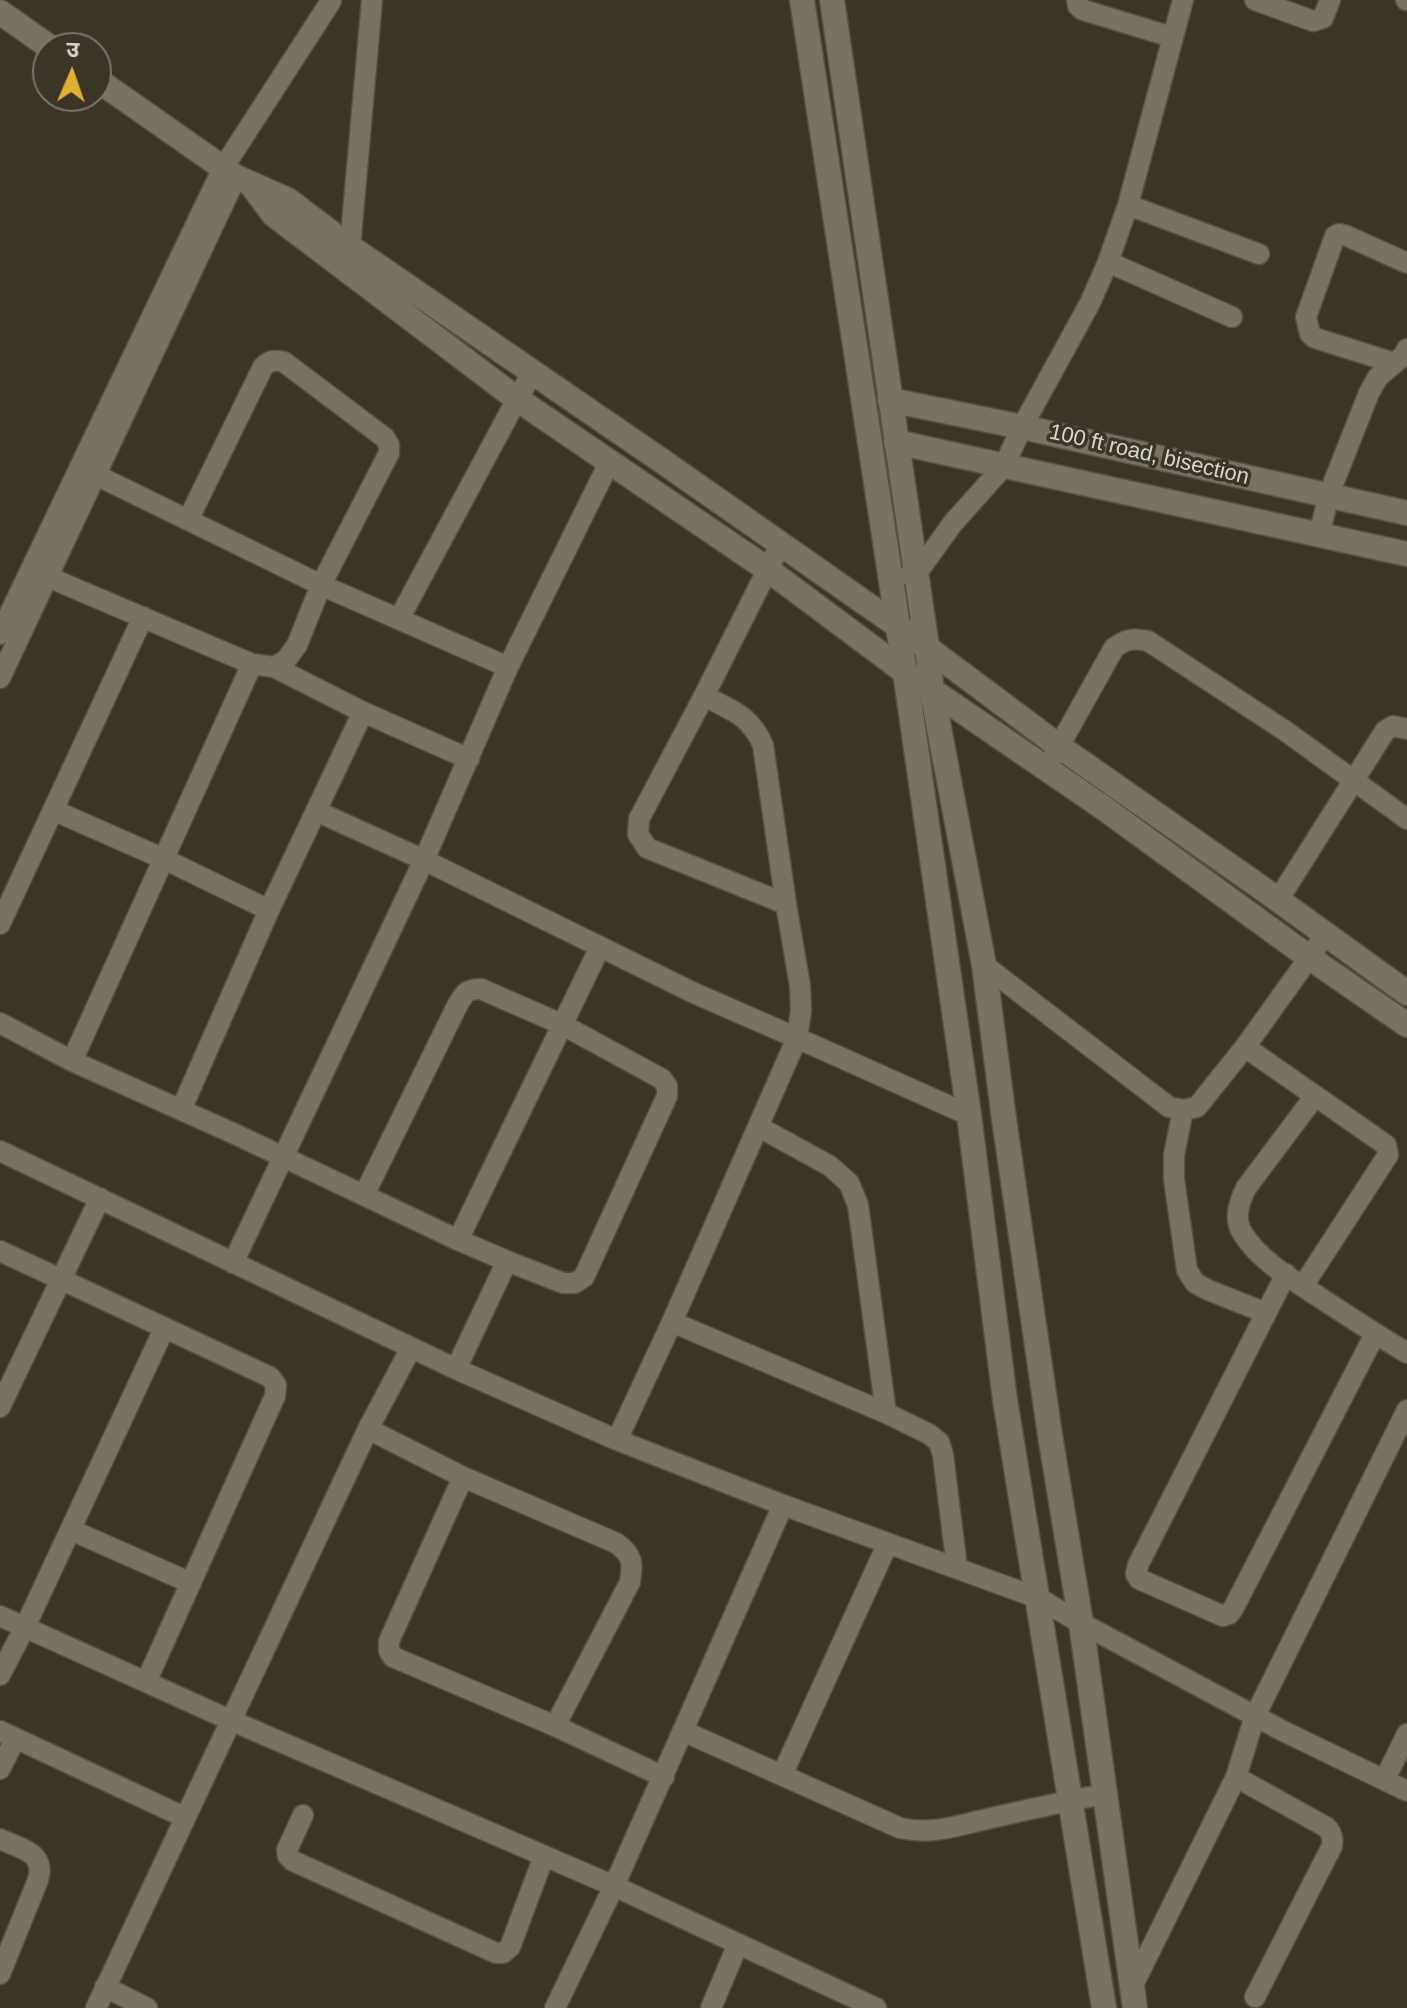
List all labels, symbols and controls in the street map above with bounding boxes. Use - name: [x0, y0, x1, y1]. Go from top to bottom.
- north arrow: [32, 32, 112, 112]
- text: उ: [66, 37, 80, 62]
- street label: 100 ft road, bisection: [1047, 419, 1251, 491]

